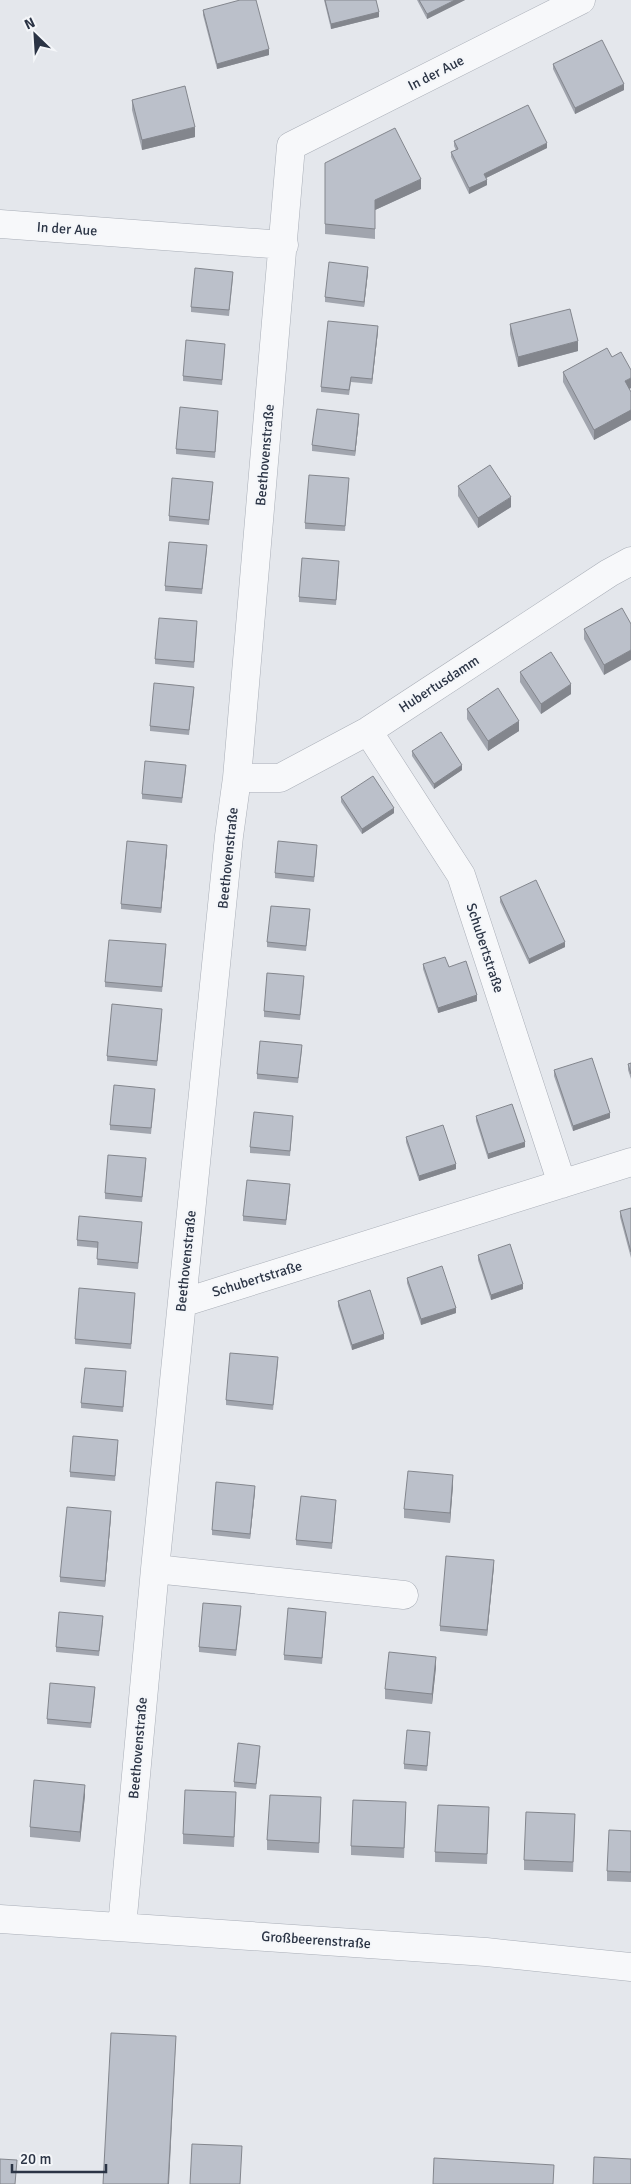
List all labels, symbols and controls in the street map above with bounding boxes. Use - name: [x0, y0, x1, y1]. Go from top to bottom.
- north arrow: [10, 10, 60, 60]
- text: N: [22, 14, 38, 33]
- street label: In der Aue: [405, 52, 467, 94]
- street label: In der Aue: [36, 218, 98, 240]
- street label: Beethovenstraße: [252, 403, 278, 507]
- street label: Hubertusdamm: [396, 652, 482, 716]
- street label: Beethovenstraße: [214, 806, 242, 910]
- street label: Schubertstraße: [462, 901, 508, 995]
- street label: Beethovenstraße: [172, 1209, 200, 1313]
- street label: Schubertstraße: [210, 1257, 304, 1301]
- street label: Beethovenstraße: [125, 1696, 151, 1800]
- street label: Großbeerenstraße: [261, 1928, 371, 1952]
- scale bar: [12, 2142, 106, 2174]
- text: 20 m: [20, 2150, 51, 2168]

